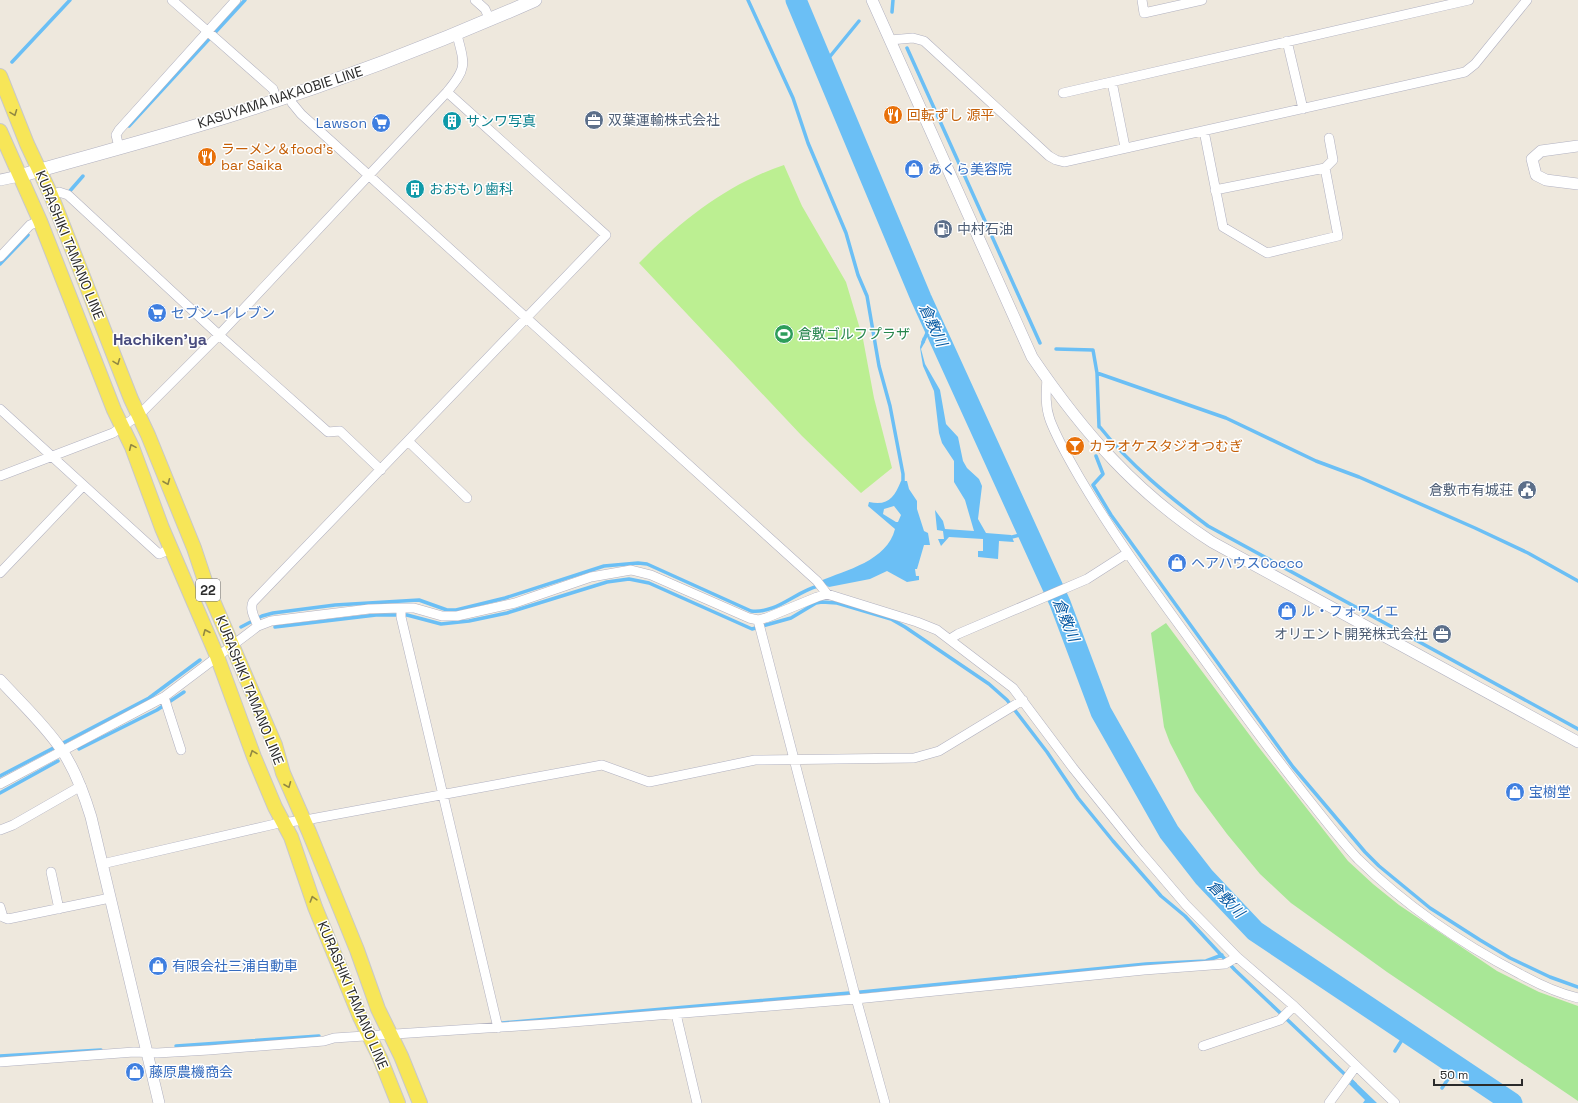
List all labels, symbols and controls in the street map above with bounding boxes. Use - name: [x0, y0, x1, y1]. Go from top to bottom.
- street label: KASUYAMA NAKAOBIE LINE: [195, 62, 365, 132]
- restaurant icon: 回転ずし 源平: [882, 104, 904, 126]
- place label: 回転ずし 源平: [907, 106, 995, 124]
- one-way arrow: [10, 109, 18, 116]
- office icon: 双葉運輸株式会社: [583, 109, 605, 131]
- building icon: サンワ写真: [441, 110, 463, 132]
- place label: 双葉運輸株式会社: [608, 111, 720, 129]
- supermarket icon: Lawson: [370, 112, 392, 134]
- place label: サンワ写真: [466, 112, 536, 130]
- place label: Lawson: [316, 114, 367, 132]
- place label: ラーメン＆food’s bar Saika: [221, 140, 333, 174]
- restaurant icon: ラーメン＆food’s bar Saika: [196, 146, 218, 168]
- shop icon: あくら美容院: [903, 158, 925, 180]
- place label: あくら美容院: [928, 160, 1012, 178]
- street label: KURASHIKI TAMANO LINE: [32, 168, 108, 322]
- building icon: おおもり歯科: [404, 178, 426, 200]
- place label: おおもり歯科: [429, 180, 513, 198]
- fuel station icon: 中村石油: [932, 218, 954, 240]
- place label: 中村石油: [957, 220, 1013, 238]
- water label: 倉敷川: [915, 300, 952, 351]
- supermarket icon: セブン-イレブン: [146, 302, 168, 324]
- place label: セブン-イレブン: [171, 304, 275, 322]
- sports icon: 倉敷ゴルフプラザ: [773, 323, 795, 345]
- place label: 倉敷ゴルフプラザ: [798, 325, 910, 343]
- district label: Hachiken'ya: [113, 329, 207, 350]
- one-way arrow: [112, 359, 120, 366]
- bar icon: カラオケスタジオつむぎ: [1064, 435, 1086, 457]
- place label: カラオケスタジオつむぎ: [1089, 437, 1243, 455]
- one-way arrow: [128, 443, 136, 450]
- one-way arrow: [163, 478, 171, 485]
- public building icon: 倉敷市有城荘: [1516, 479, 1538, 501]
- place label: 倉敷市有城荘: [1429, 481, 1513, 499]
- shop icon: ヘアハウスCocco: [1166, 552, 1188, 574]
- place label: ヘアハウスCocco: [1191, 554, 1303, 572]
- road number: 22: [196, 579, 220, 601]
- water label: 倉敷川: [1049, 595, 1084, 646]
- shop icon: ル・フォワイエ: [1276, 600, 1298, 622]
- place label: ル・フォワイエ: [1301, 602, 1399, 620]
- street label: KURASHIKI TAMANO LINE: [212, 613, 288, 767]
- office icon: オリエント開発株式会社: [1431, 623, 1453, 645]
- place label: オリエント開発株式会社: [1274, 625, 1428, 643]
- one-way arrow: [203, 629, 211, 637]
- one-way arrow: [249, 750, 258, 757]
- one-way arrow: [283, 781, 291, 788]
- shop icon: 宝樹堂: [1504, 781, 1526, 803]
- place label: 宝樹堂: [1529, 783, 1571, 801]
- water label: 倉敷川: [1204, 876, 1250, 923]
- one-way arrow: [309, 896, 318, 903]
- street label: KURASHIKI TAMANO LINE: [314, 918, 392, 1072]
- shop icon: 有限会社三浦自動車: [147, 955, 169, 977]
- place label: 有限会社三浦自動車: [172, 957, 298, 975]
- shop icon: 藤原農機商会: [124, 1061, 146, 1083]
- scale bar: [1434, 1061, 1522, 1087]
- place label: 藤原農機商会: [149, 1063, 233, 1081]
- text: 50 m: [1440, 1067, 1468, 1083]

